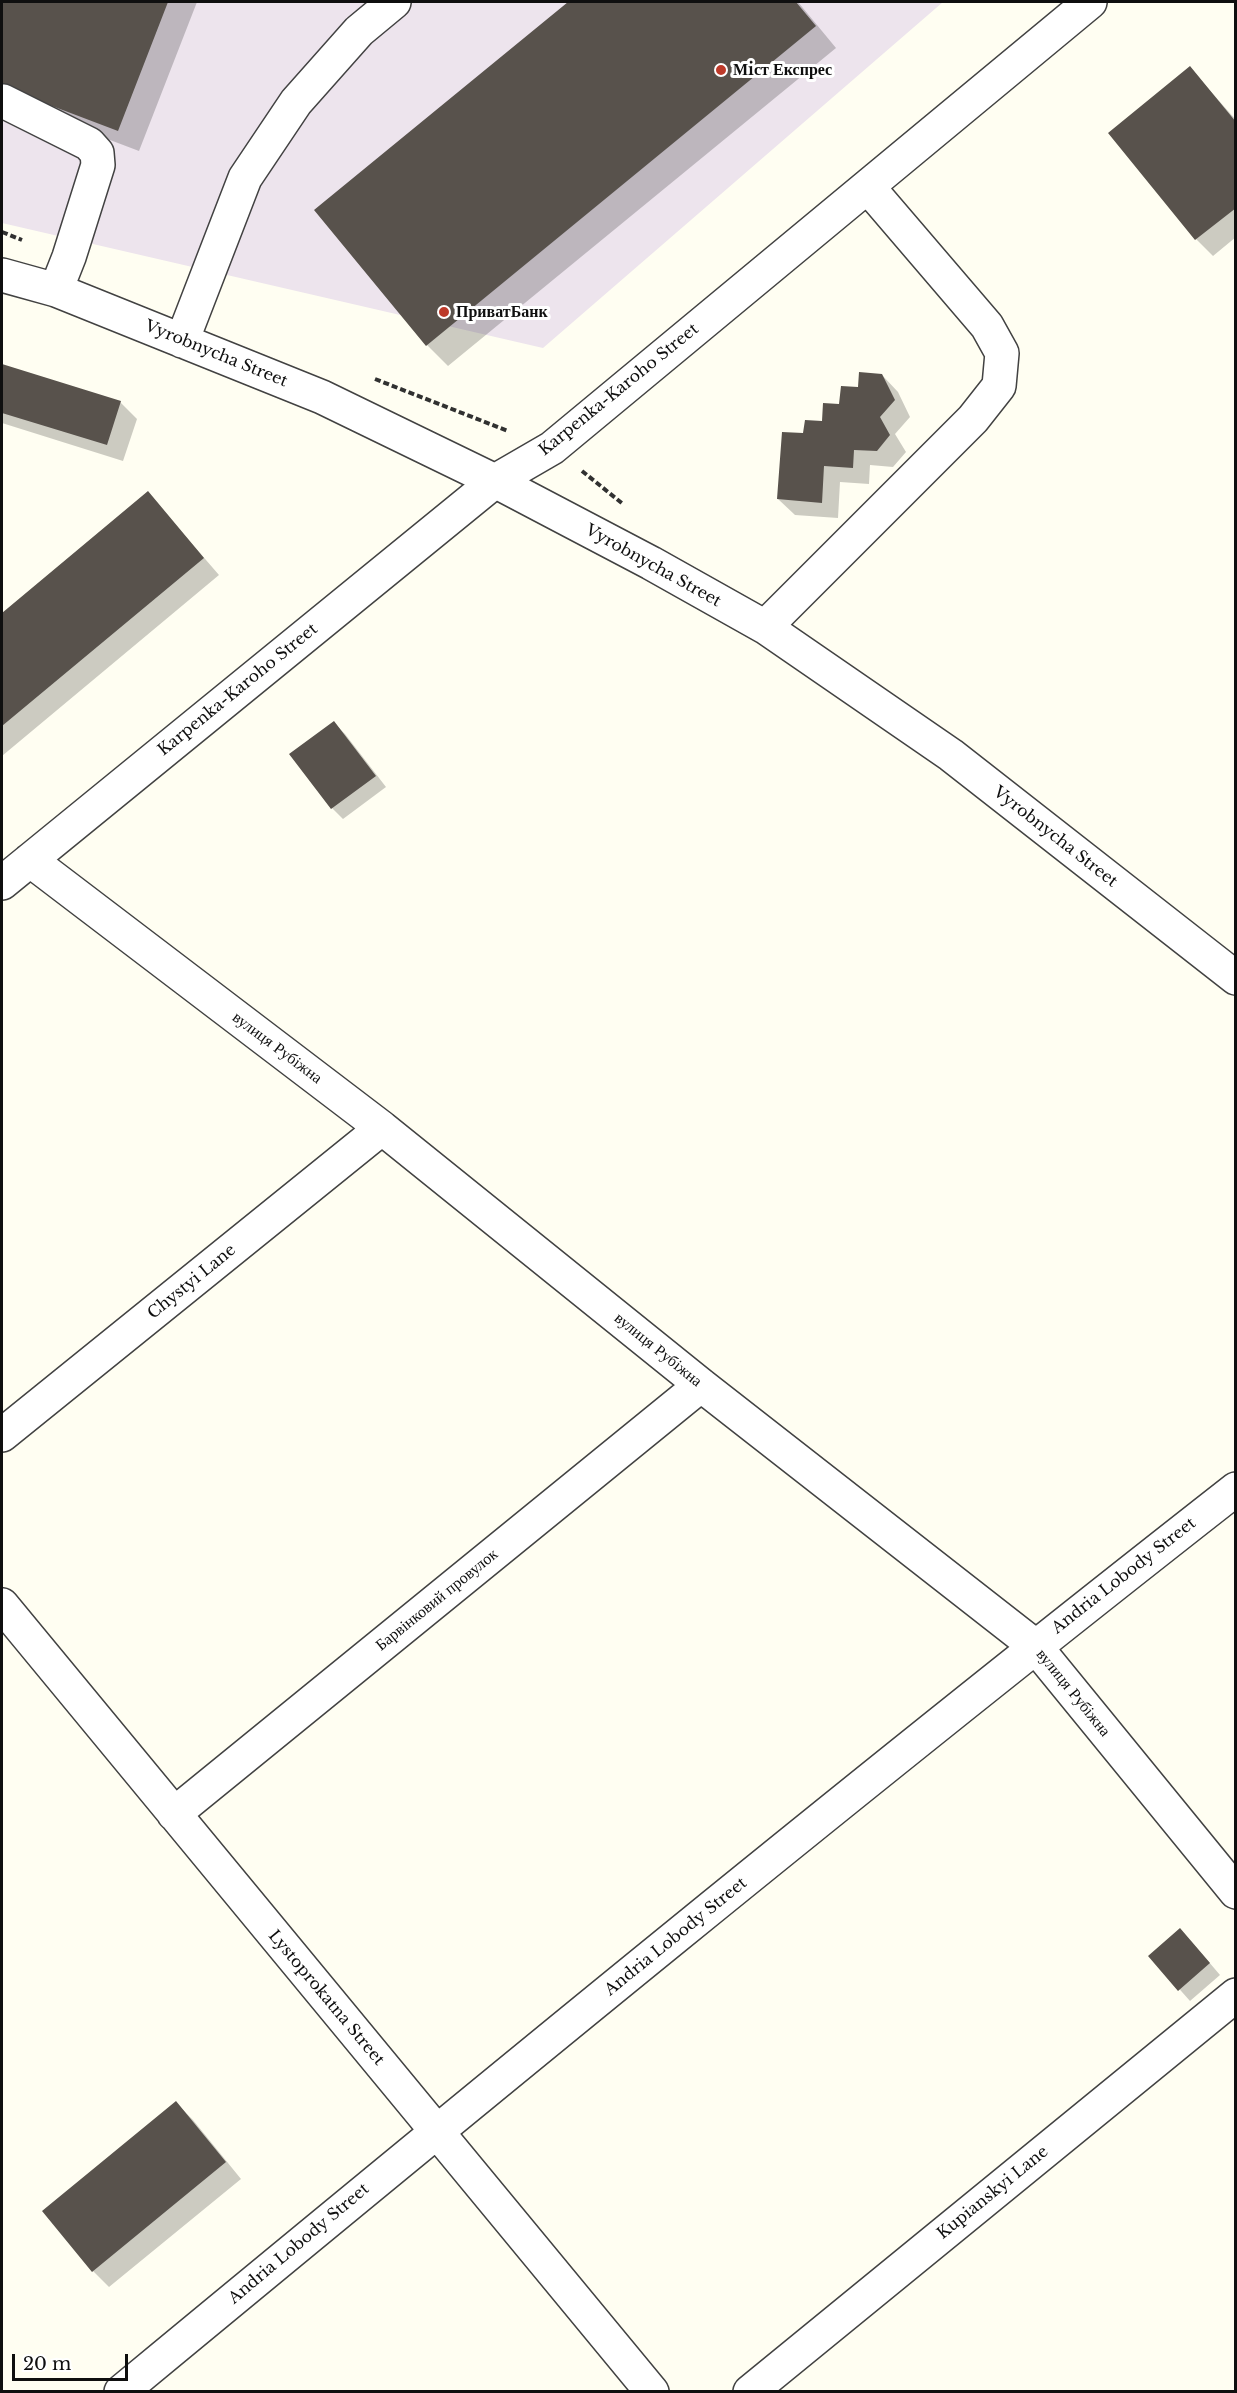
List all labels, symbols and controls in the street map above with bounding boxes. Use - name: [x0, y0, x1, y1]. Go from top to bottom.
- place label: Мiст Експрес: [733, 60, 832, 80]
- marker: Мiст Експрес: [714, 63, 728, 77]
- place label: ПриватБанк: [456, 302, 548, 322]
- marker: ПриватБанк: [437, 305, 451, 319]
- street label: Vyrobnycha Street: [142, 317, 290, 391]
- street label: Karpenka-Karoho Street: [535, 320, 703, 460]
- street label: Vyrobnycha Street: [582, 521, 724, 611]
- street label: Karpenka-Karoho Street: [154, 620, 322, 760]
- street label: Vyrobnycha Street: [989, 783, 1121, 891]
- street label: вулиця Рубіжна: [228, 1008, 326, 1088]
- street label: Chystyi Lane: [144, 1241, 240, 1323]
- street label: вулиця Рубіжна: [610, 1309, 706, 1391]
- street label: Andria Lobody Street: [1048, 1514, 1200, 1638]
- street label: Барвінковий провулок: [372, 1545, 502, 1655]
- street label: вулиця Рубіжна: [1032, 1645, 1114, 1741]
- street label: Andria Lobody Street: [601, 1874, 751, 2000]
- street label: Lystoprokatna Street: [264, 1927, 388, 2069]
- street label: Kupianskyi Lane: [934, 2142, 1052, 2244]
- street label: Andria Lobody Street: [225, 2180, 373, 2308]
- scale bar: [15, 2342, 130, 2380]
- text: 20 m: [23, 2353, 71, 2375]

